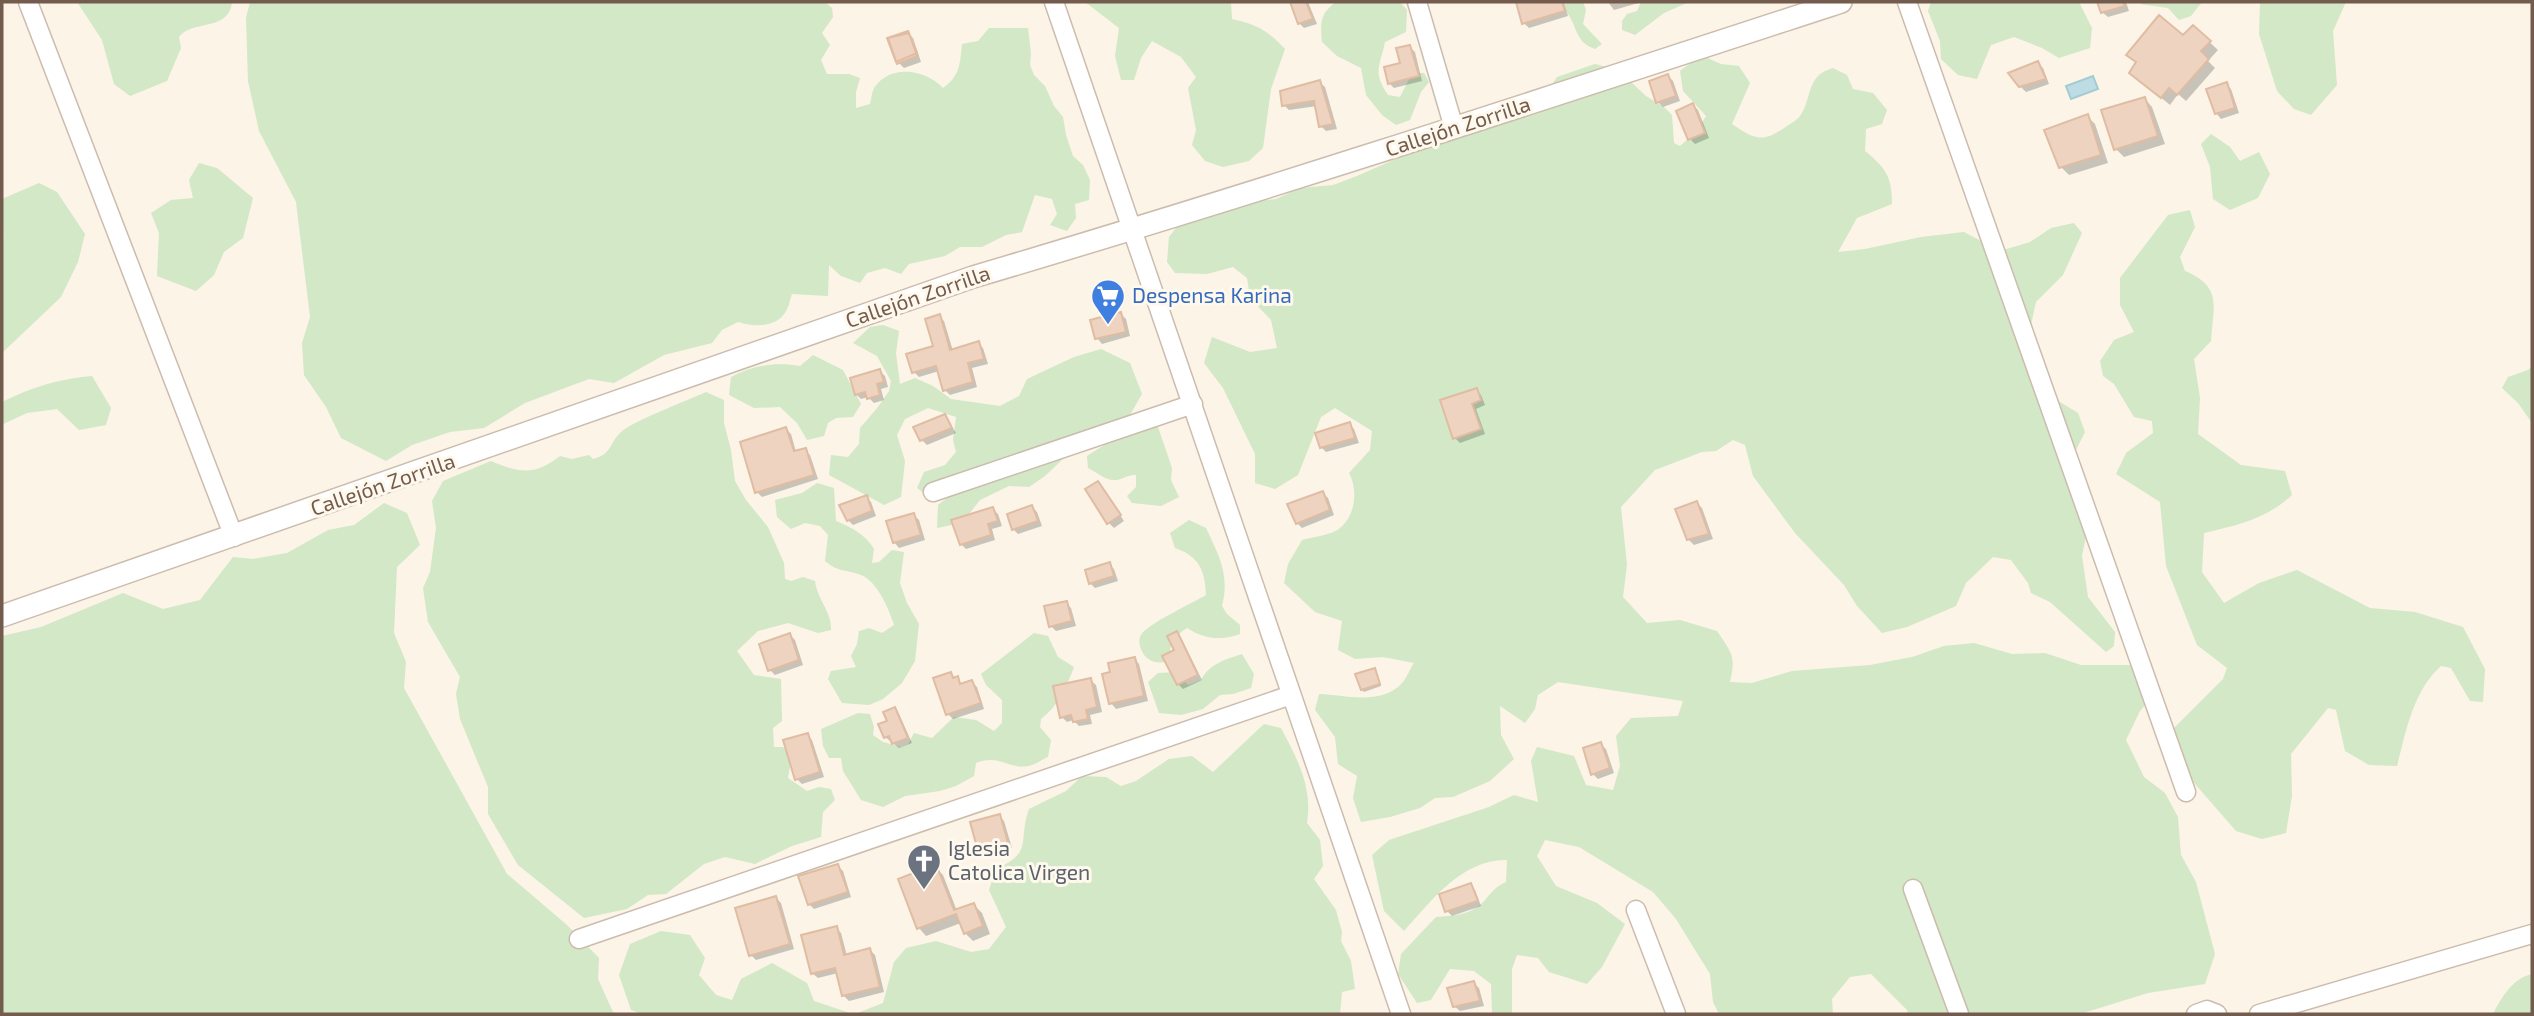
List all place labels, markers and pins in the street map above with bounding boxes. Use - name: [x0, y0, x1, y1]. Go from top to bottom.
- supermarket icon: Despensa Karina: [1089, 277, 1127, 326]
- place label: Despensa Karina: [1132, 282, 1292, 307]
- place label: Iglesia Catolica Virgen: [948, 835, 1090, 884]
- church icon: Iglesia Catolica Virgen: [905, 842, 943, 891]

